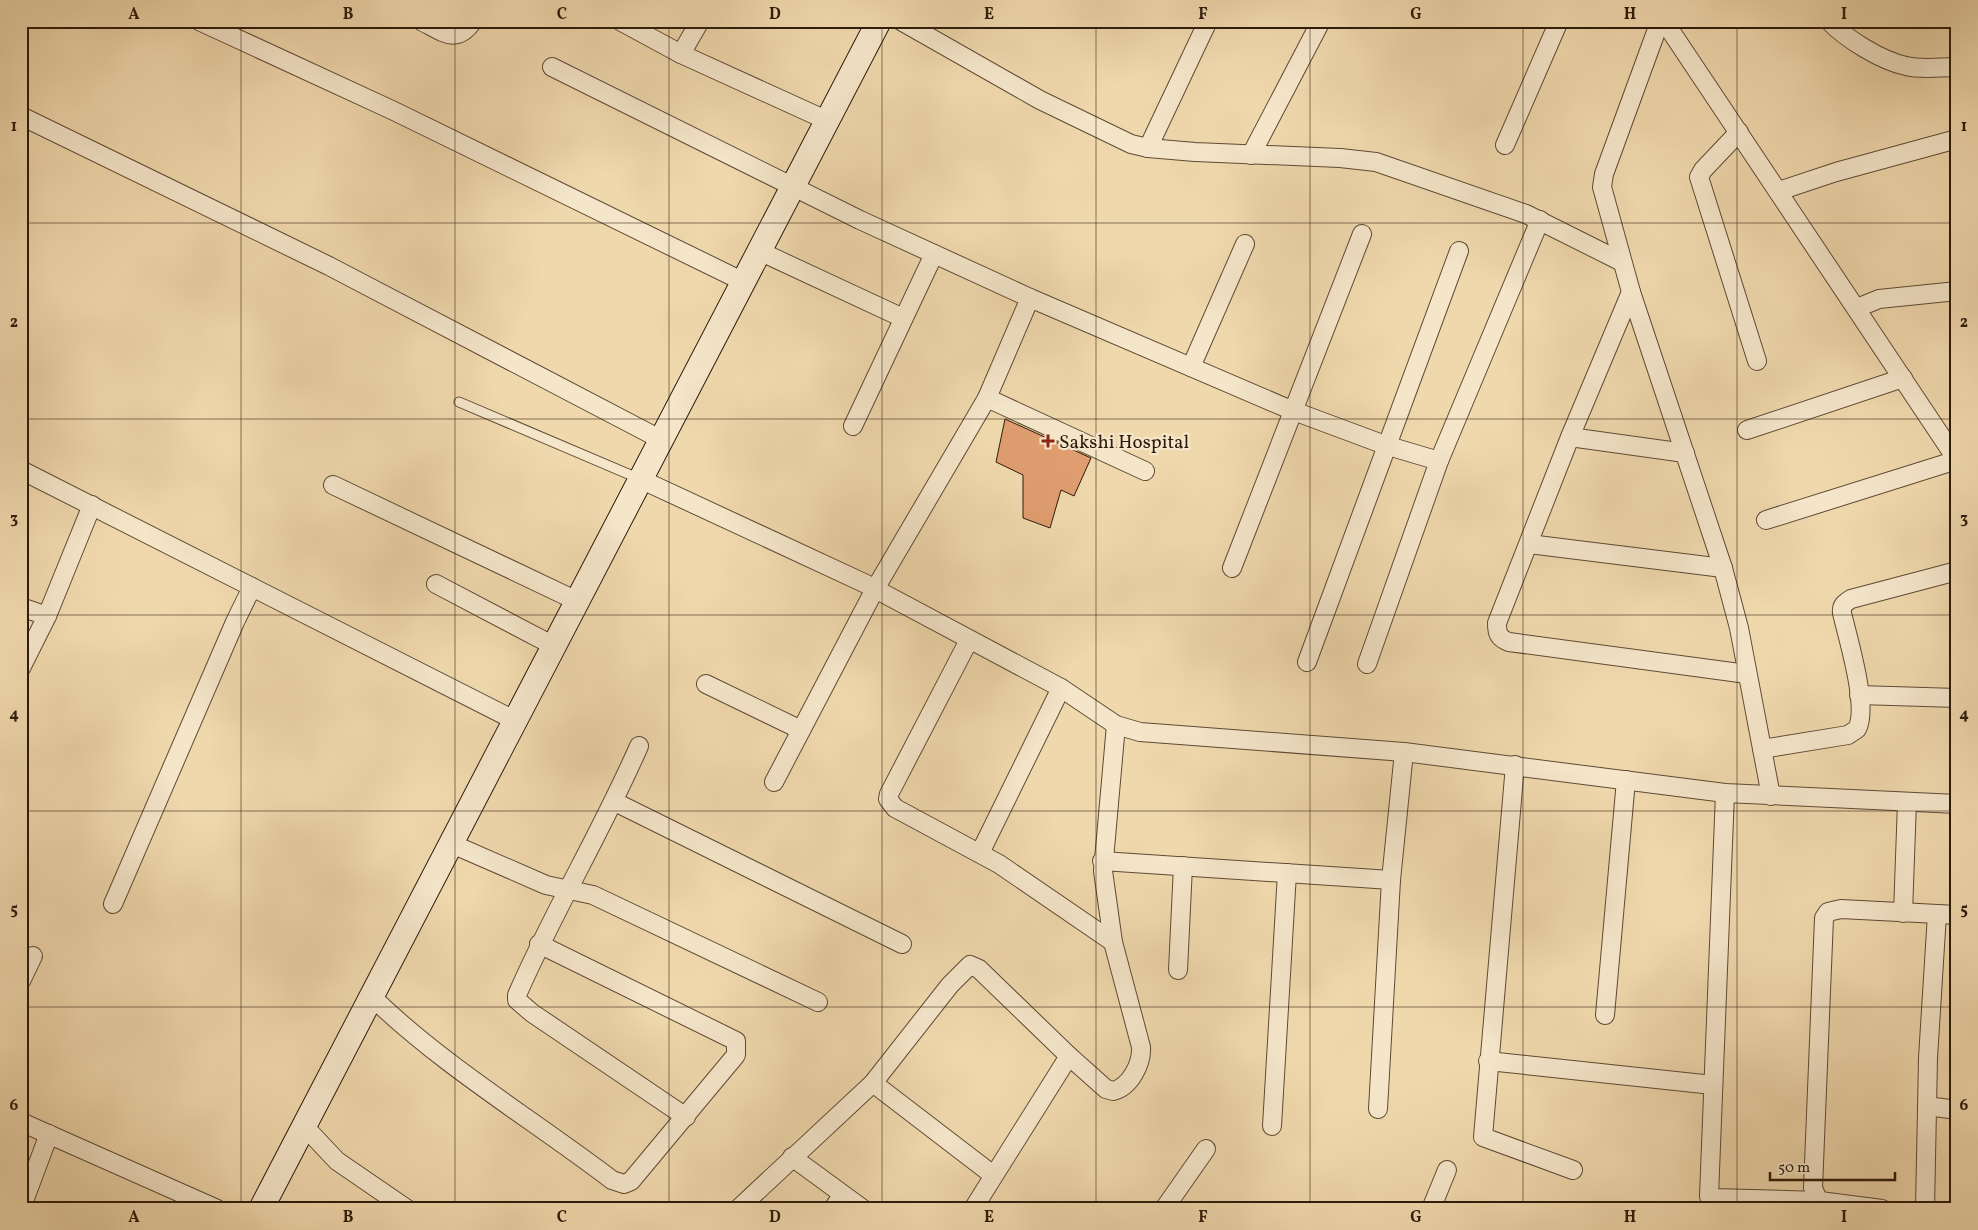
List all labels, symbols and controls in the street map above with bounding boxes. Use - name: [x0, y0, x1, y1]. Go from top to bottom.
- text: A: [128, 4, 140, 26]
- text: B: [343, 4, 354, 26]
- text: C: [557, 4, 567, 26]
- text: D: [769, 4, 781, 26]
- text: E: [984, 4, 994, 26]
- text: F: [1198, 4, 1208, 26]
- text: G: [1410, 4, 1422, 26]
- text: H: [1624, 4, 1636, 26]
- text: I: [1841, 4, 1847, 26]
- text: 1: [11, 116, 17, 138]
- text: 1: [1961, 116, 1967, 138]
- text: 2: [10, 312, 18, 334]
- text: 2: [1960, 312, 1968, 334]
- place label: Sakshi Hospital: [1059, 430, 1190, 456]
- marker: Sakshi Hospital: [1041, 434, 1055, 448]
- text: 3: [10, 508, 18, 530]
- text: 3: [1960, 508, 1968, 530]
- text: 4: [9, 704, 19, 726]
- text: 4: [1959, 704, 1969, 726]
- text: 5: [10, 899, 18, 921]
- text: 5: [1960, 899, 1968, 921]
- text: 6: [10, 1095, 19, 1117]
- text: 6: [1960, 1095, 1969, 1117]
- scale bar: [1770, 1150, 1896, 1182]
- text: 50 m: [1778, 1158, 1810, 1179]
- text: A: [128, 1207, 140, 1229]
- text: B: [343, 1207, 354, 1229]
- text: C: [557, 1207, 567, 1229]
- text: D: [769, 1207, 781, 1229]
- text: E: [984, 1207, 994, 1229]
- text: F: [1198, 1207, 1208, 1229]
- text: G: [1410, 1207, 1422, 1229]
- text: H: [1624, 1207, 1636, 1229]
- text: I: [1841, 1207, 1847, 1229]

